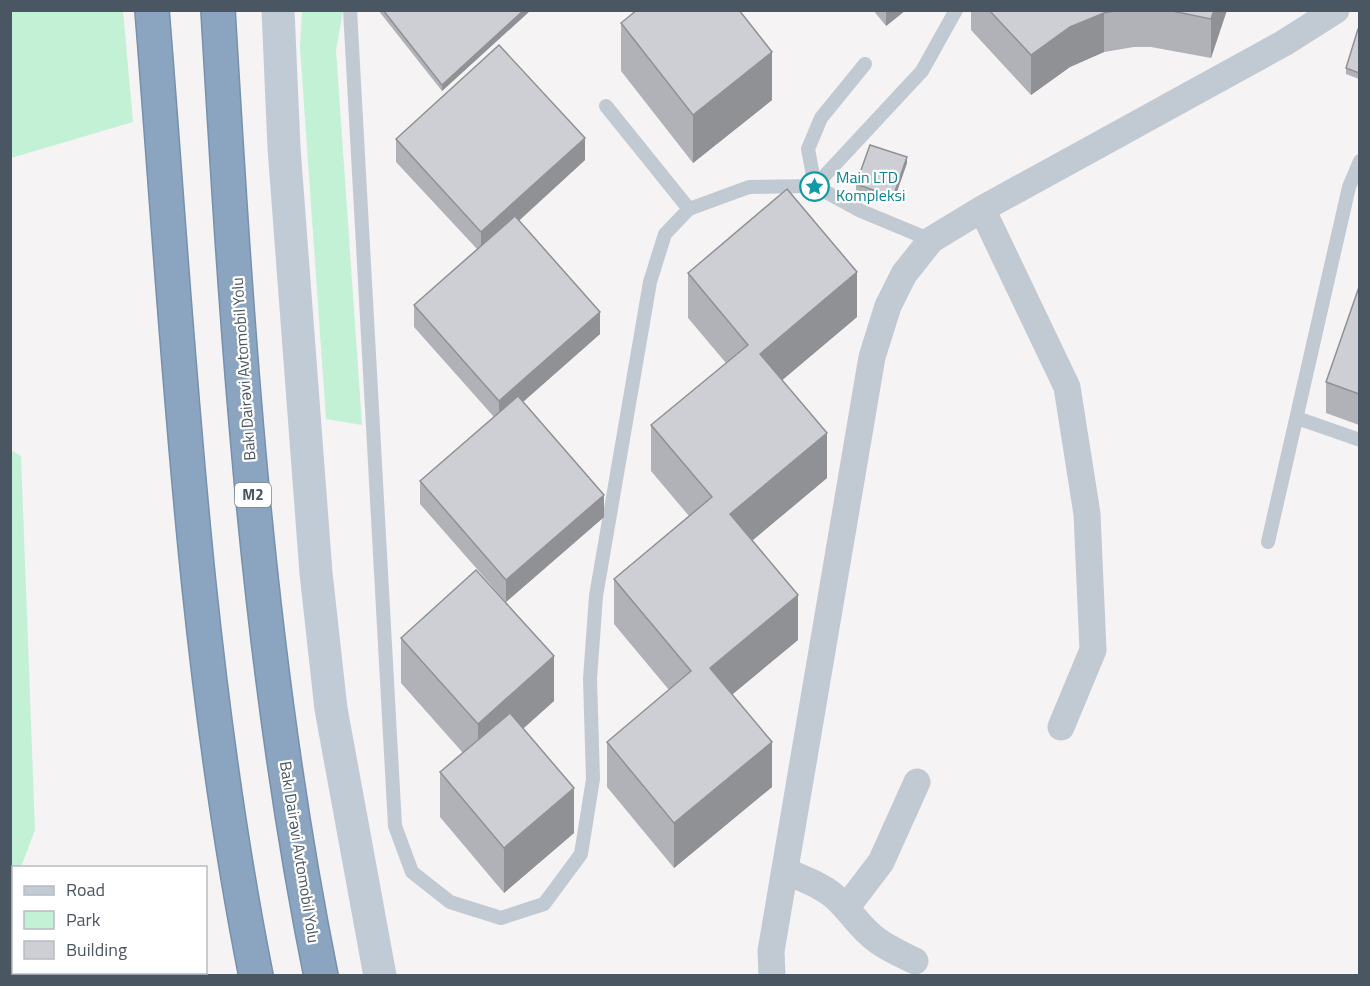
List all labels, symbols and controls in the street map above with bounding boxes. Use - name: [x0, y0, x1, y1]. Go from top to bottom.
- place label: Main LTD Kompleksi: [836, 165, 906, 207]
- place icon: Main LTD Kompleksi: [799, 170, 831, 202]
- street label: Bakı Dairəvi Avtomobil Yolu: [225, 277, 261, 461]
- road number: M2: [235, 483, 271, 507]
- street label: Bakı Dairəvi Avtomobil Yolu: [274, 759, 326, 945]
- legend: [12, 866, 207, 974]
- text: Road: [66, 876, 105, 903]
- text: Park: [66, 906, 101, 933]
- text: Building: [66, 936, 127, 963]

